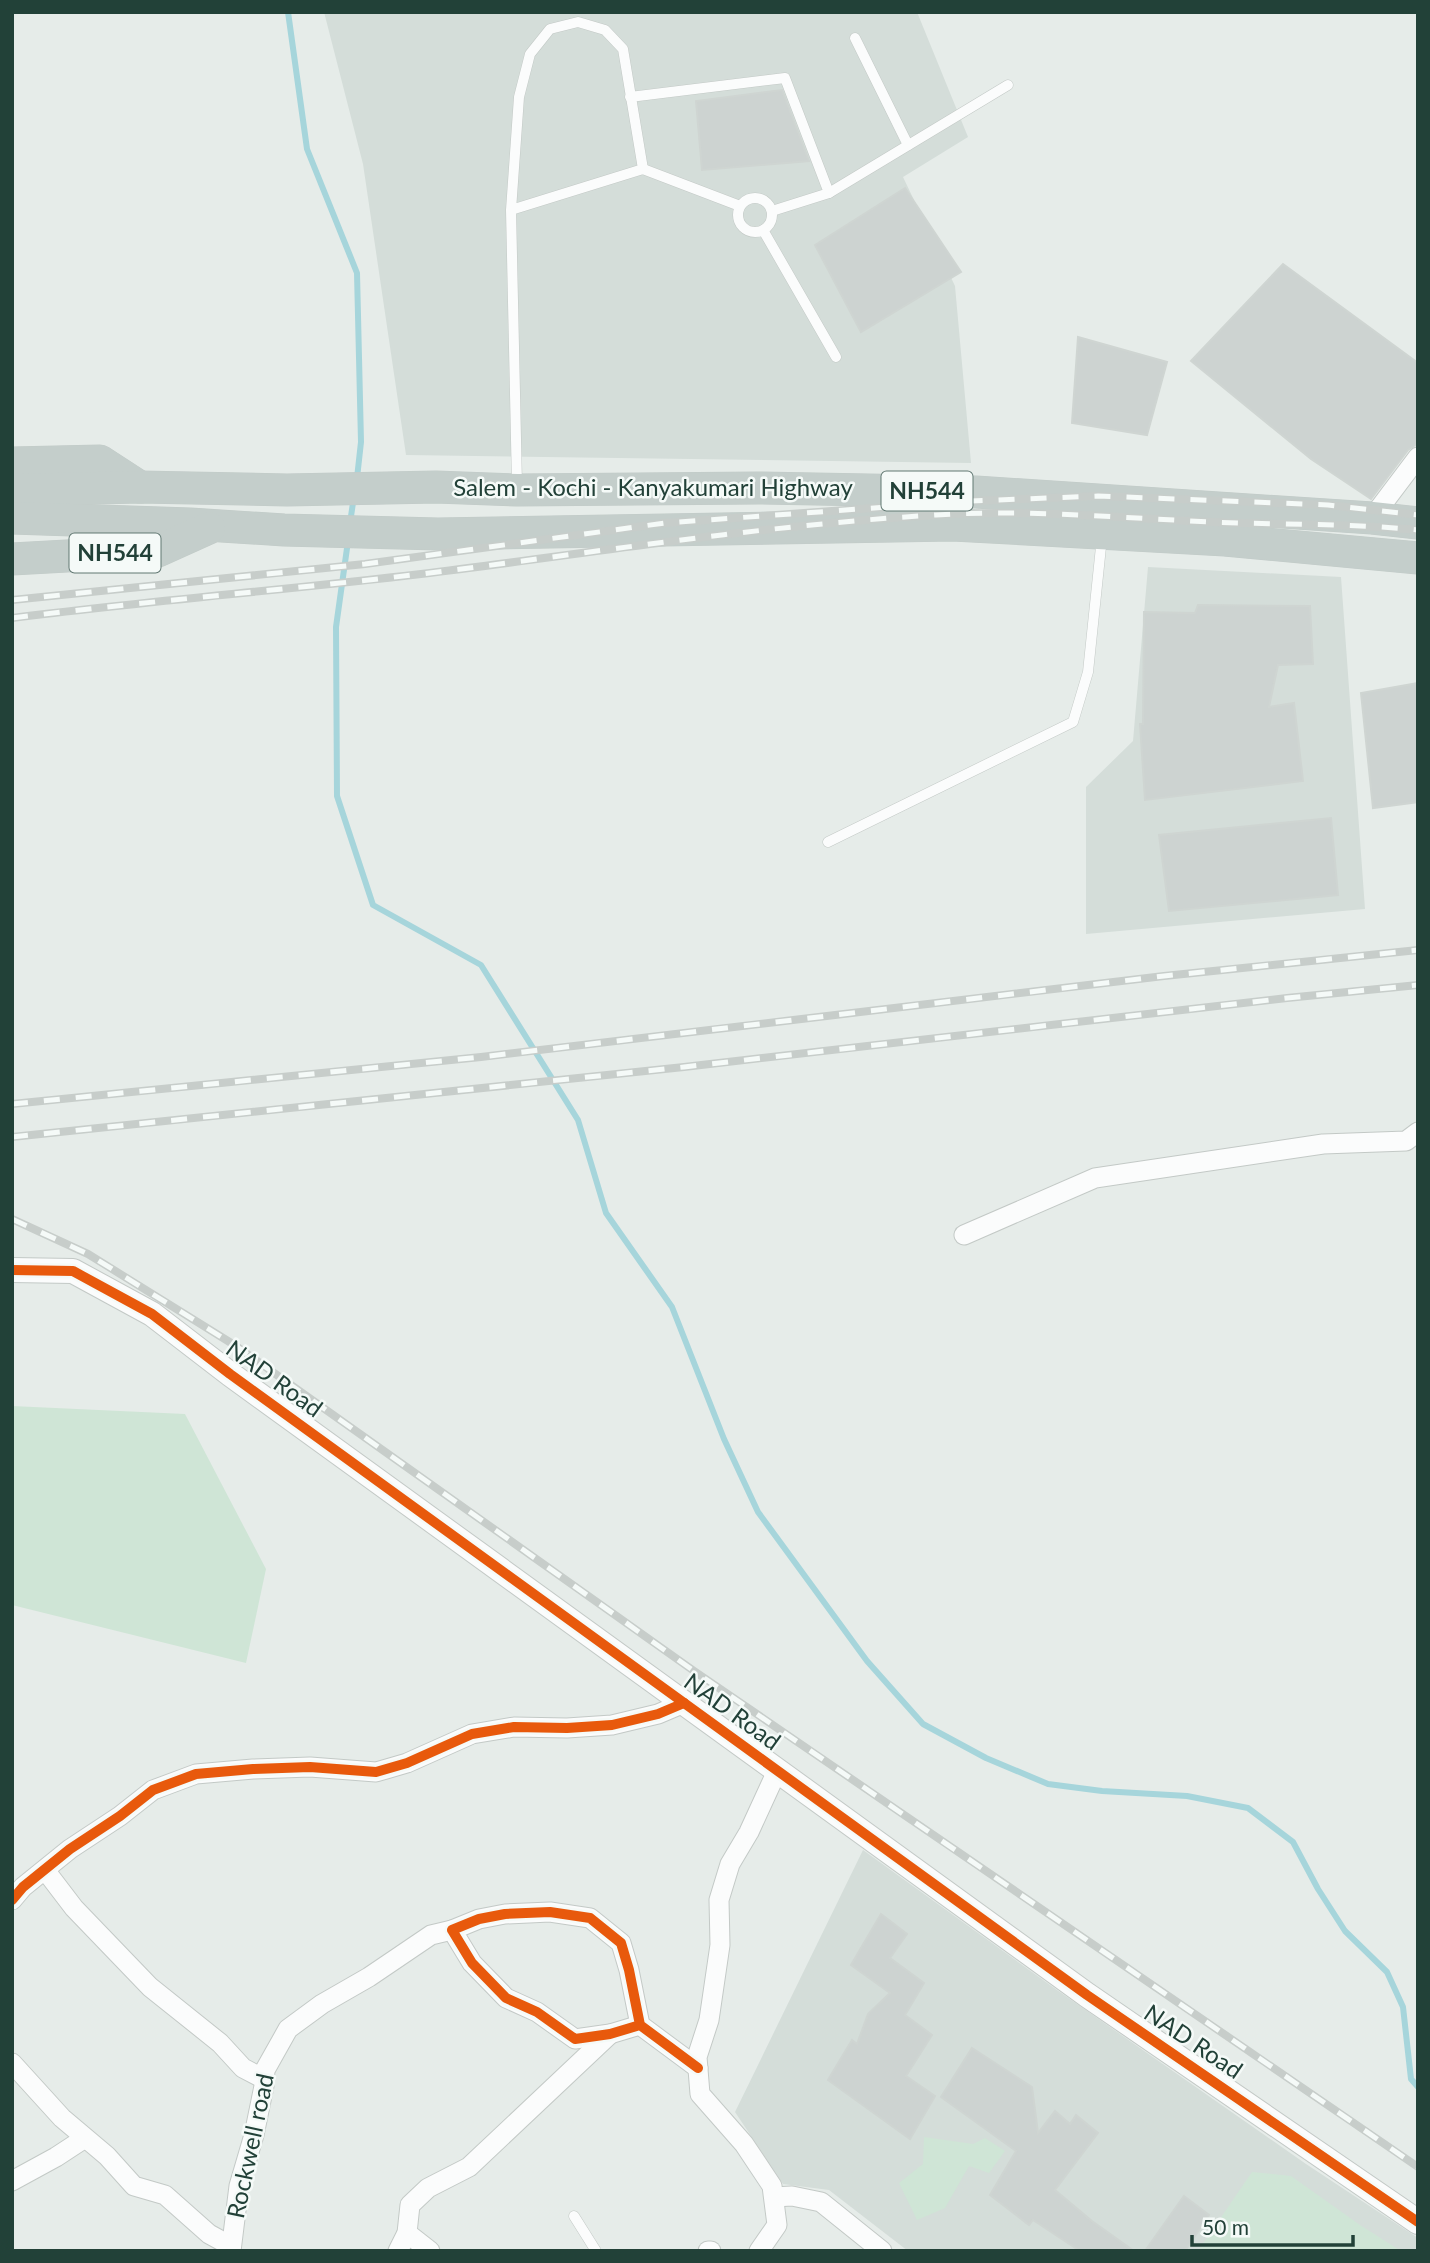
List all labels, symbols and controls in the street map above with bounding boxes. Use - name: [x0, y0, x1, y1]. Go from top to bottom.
- road number: NH544: [881, 471, 972, 510]
- street label: Salem - Kochi - Kanyakumari Highway: [453, 472, 853, 501]
- road number: NH544: [69, 534, 160, 572]
- street label: NAD Road: [221, 1333, 329, 1422]
- street label: NAD Road: [679, 1666, 787, 1755]
- street label: NAD Road: [1139, 1997, 1248, 2084]
- street label: Rockwell road: [220, 2070, 279, 2221]
- scale bar: [1192, 2204, 1353, 2248]
- text: 50 m: [1202, 2214, 1249, 2239]

